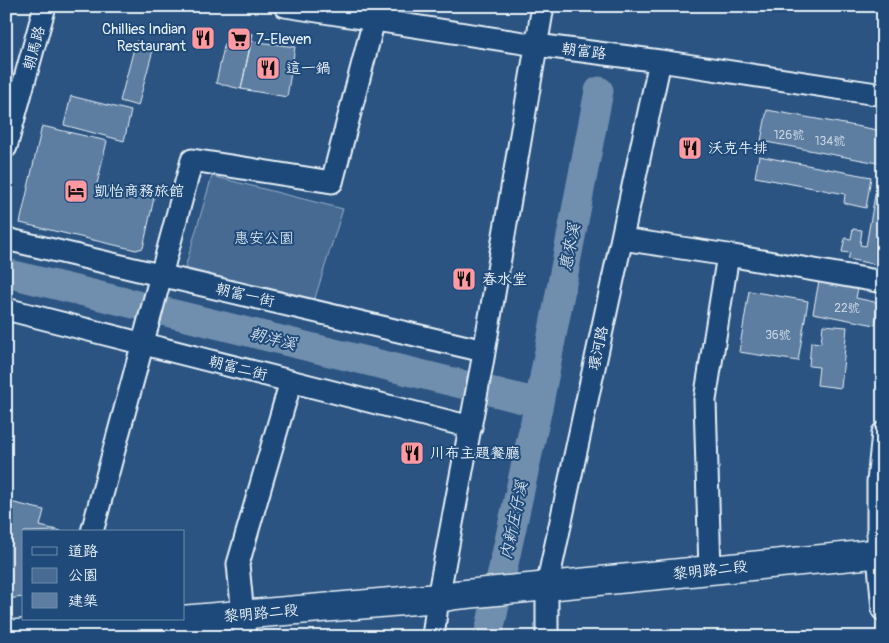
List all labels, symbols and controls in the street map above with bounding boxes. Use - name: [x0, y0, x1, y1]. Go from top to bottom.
- place label: Chillies Indian Restaurant: [102, 20, 187, 56]
- street label: 朝馬路: [19, 24, 49, 72]
- restaurant icon: Chillies Indian Restaurant: [190, 25, 216, 51]
- supermarket icon: 7-Eleven: [226, 26, 252, 52]
- place label: 7-Eleven: [256, 30, 311, 49]
- street label: 朝富路: [560, 39, 607, 64]
- restaurant icon: 這一鍋: [255, 55, 281, 81]
- place label: 這一鍋: [286, 59, 331, 78]
- house number: 126號: [774, 128, 804, 143]
- house number: 134號: [815, 134, 845, 149]
- restaurant icon: 沃克牛排: [677, 135, 703, 161]
- place label: 沃克牛排: [708, 139, 768, 158]
- hotel icon: 凱怡商務旅館: [63, 178, 89, 204]
- place label: 凱怡商務旅館: [94, 182, 184, 201]
- water label: 惠來溪: [556, 221, 585, 273]
- park label: 惠安公園: [234, 229, 294, 248]
- restaurant icon: 春水堂: [451, 266, 477, 292]
- place label: 春水堂: [482, 270, 527, 289]
- street label: 朝富一街: [214, 279, 276, 311]
- house number: 22號: [834, 301, 860, 316]
- water label: 朝洋溪: [247, 323, 299, 355]
- street label: 環河路: [585, 324, 612, 372]
- house number: 36號: [765, 328, 791, 343]
- street label: 朝富二街: [206, 352, 269, 385]
- restaurant icon: 川布主題餐廳: [399, 440, 425, 466]
- place label: 川布主題餐廳: [430, 444, 520, 463]
- water label: 內新庄仔溪: [496, 478, 532, 561]
- legend: [22, 530, 185, 620]
- text: 道路: [68, 542, 98, 561]
- street label: 黎明路二段: [672, 557, 748, 584]
- text: 公園: [68, 566, 98, 585]
- text: 建築: [68, 592, 98, 611]
- street label: 黎明路二段: [223, 601, 299, 626]

